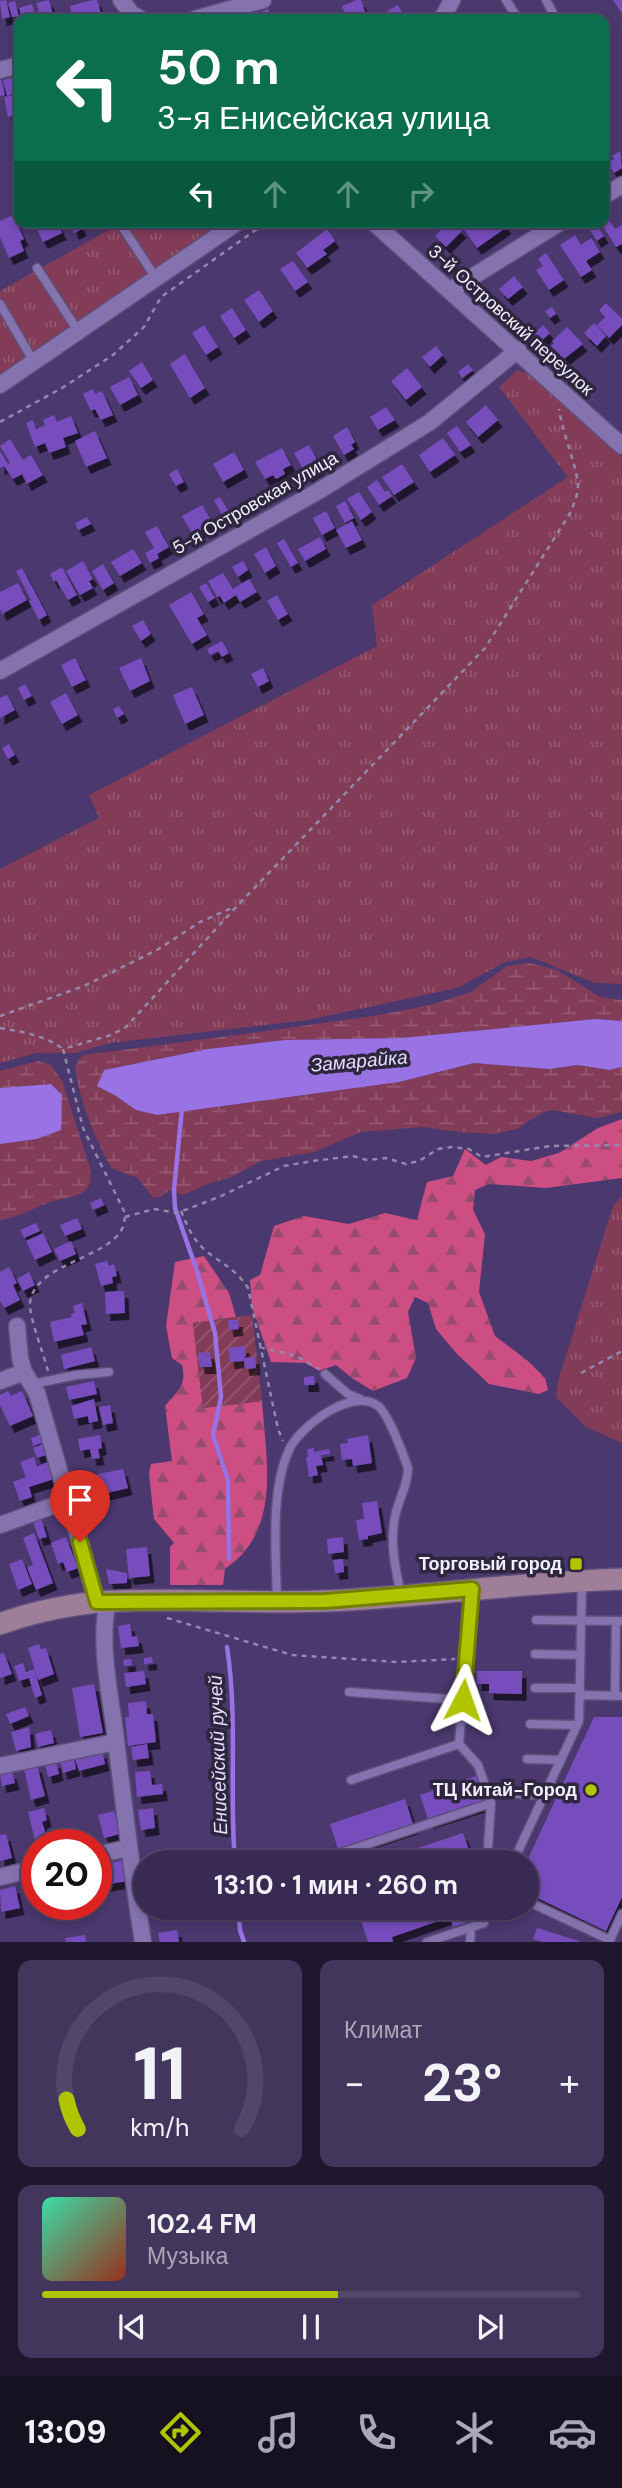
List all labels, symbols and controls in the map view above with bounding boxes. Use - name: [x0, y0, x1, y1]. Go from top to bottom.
- text: 50 m: [157, 35, 280, 99]
- icon: left: [42, 42, 133, 133]
- text: 3-я Енисейская улица: [157, 97, 490, 139]
- icon: left: [183, 175, 221, 213]
- icon: ahead: [256, 175, 294, 213]
- icon: ahead: [329, 175, 367, 213]
- icon: right: [402, 175, 440, 213]
- street label: 3-й Островский переулок: [423, 239, 599, 401]
- street label: 5-я Островская улица: [168, 445, 343, 560]
- water label: Замарайка: [310, 1044, 408, 1078]
- pin: [50, 1470, 110, 1542]
- icon: arrive: [61, 1481, 99, 1519]
- place label: Торговый город: [419, 1552, 563, 1576]
- marker: Торговый город: [568, 1556, 584, 1572]
- position arrow: [426, 1663, 500, 1737]
- water label: Енисейский ручей: [203, 1674, 233, 1835]
- place label: ТЦ Китай-Город: [433, 1778, 578, 1802]
- marker: ТЦ Китай-Город: [583, 1782, 599, 1798]
- speed limit sign: 20: [21, 1829, 112, 1920]
- text: 13:10 · 1 мин · 260 m: [214, 1868, 458, 1902]
- text: Климат: [344, 2015, 422, 2045]
- text: 11: [134, 2028, 187, 2123]
- text: 23°: [422, 2049, 502, 2117]
- text: −: [344, 2058, 365, 2108]
- text: +: [559, 2058, 580, 2108]
- text: km/h: [130, 2111, 190, 2144]
- text: 102.4 FM: [147, 2207, 257, 2241]
- text: Музыка: [147, 2241, 228, 2271]
- icon: previous: [113, 2308, 151, 2346]
- icon: pause: [292, 2308, 330, 2346]
- icon: next: [471, 2308, 509, 2346]
- icon: directions: [156, 2408, 205, 2457]
- icon: music: [254, 2408, 303, 2457]
- icon: phone: [352, 2408, 401, 2457]
- icon: climate: [450, 2408, 499, 2457]
- icon: car: [548, 2408, 597, 2457]
- text: 13:09: [25, 2411, 107, 2453]

